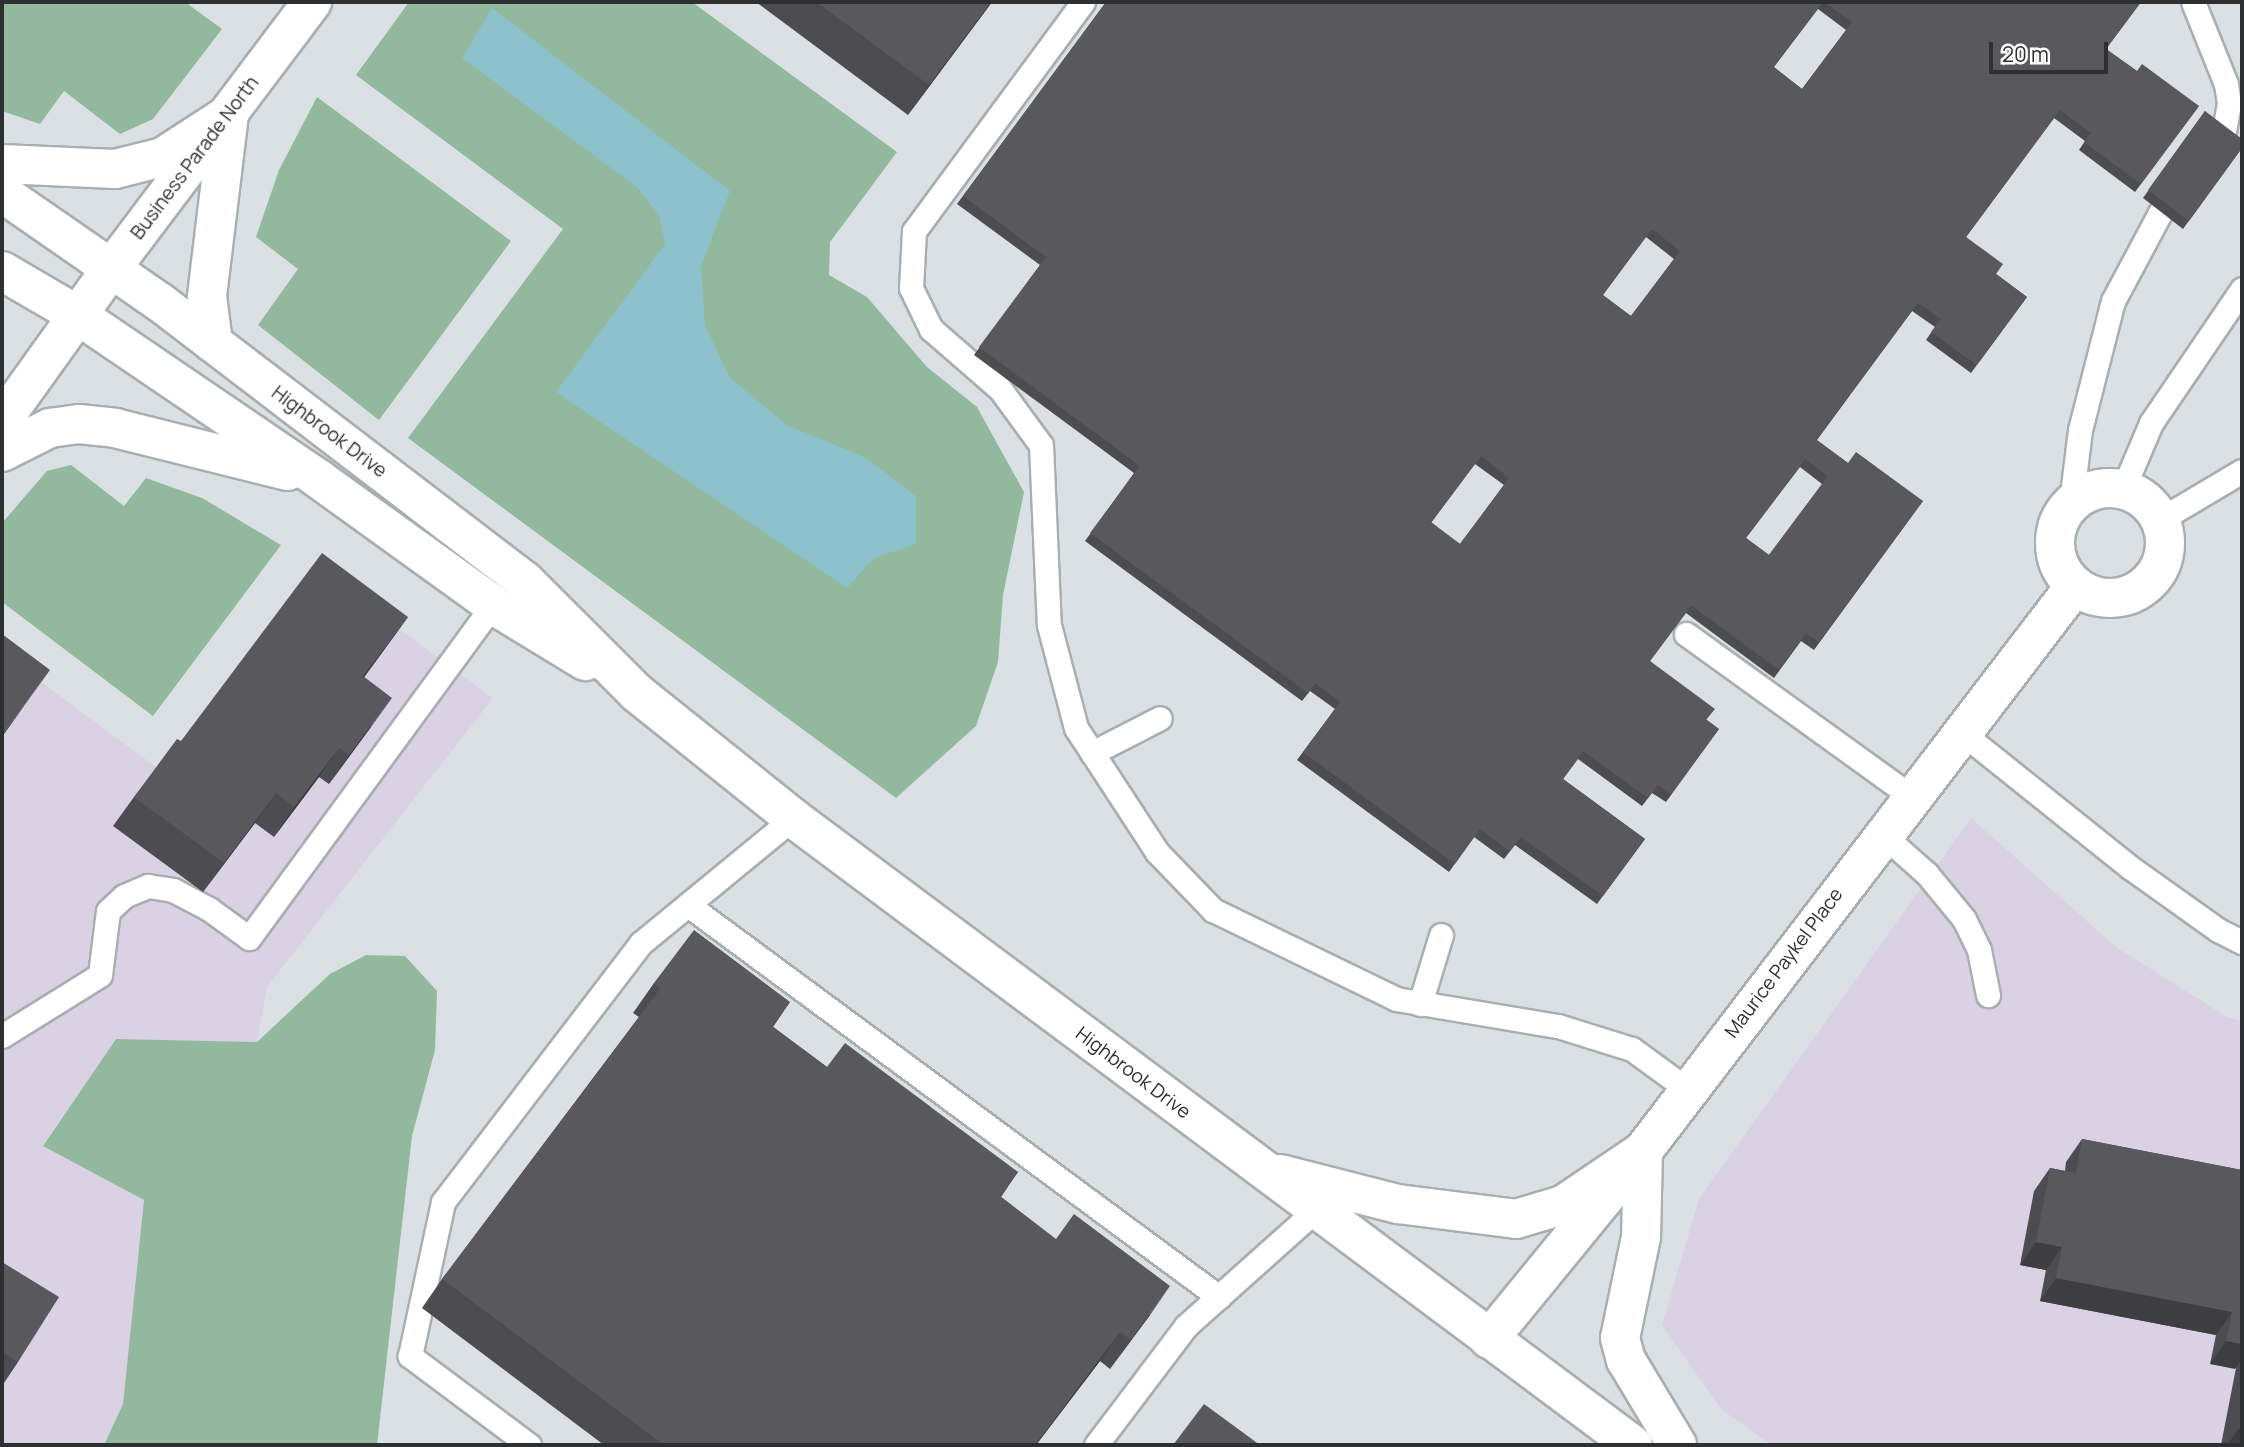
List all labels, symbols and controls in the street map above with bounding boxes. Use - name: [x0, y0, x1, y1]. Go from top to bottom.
- scale bar: [1992, 28, 2111, 72]
- text: 20 m: [2002, 40, 2049, 68]
- street label: Business Parade North: [126, 72, 264, 244]
- street label: Highbrook Drive: [267, 381, 391, 483]
- street label: Maurice Paykel Place: [1720, 884, 1848, 1042]
- street label: Highbrook Drive: [1071, 1022, 1195, 1124]

